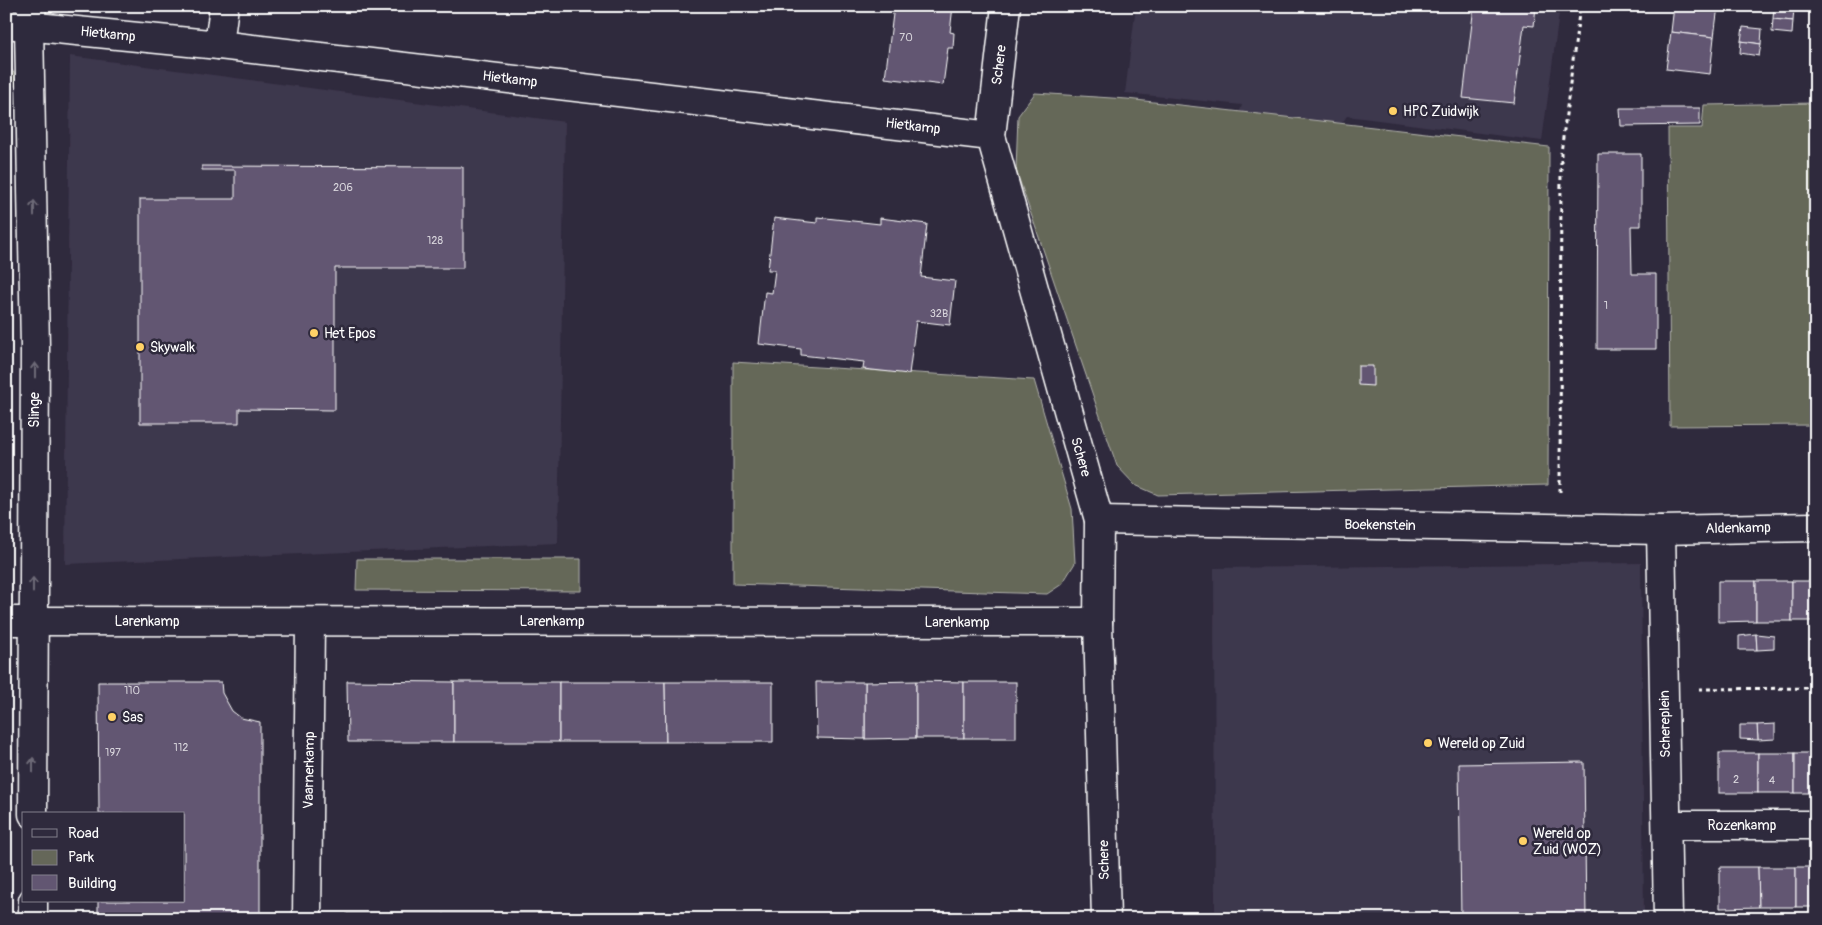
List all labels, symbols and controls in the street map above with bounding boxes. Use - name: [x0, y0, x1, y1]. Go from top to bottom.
- street label: Hietkamp: [80, 23, 137, 45]
- house number: 70: [899, 31, 913, 44]
- street label: Schere: [988, 44, 1010, 86]
- street label: Hietkamp: [482, 67, 539, 91]
- place label: HPC Zuidwijk: [1403, 103, 1479, 120]
- marker: HPC Zuidwijk: [1387, 105, 1399, 117]
- street label: Hietkamp: [885, 114, 942, 138]
- house number: 206: [333, 181, 353, 194]
- one-way arrow: [29, 200, 39, 216]
- house number: 128: [427, 234, 443, 247]
- house number: 1: [1604, 299, 1608, 312]
- house number: 32B: [930, 307, 948, 320]
- place label: Het Epos: [324, 325, 376, 342]
- marker: Het Epos: [308, 327, 320, 339]
- place label: Skywalk: [150, 339, 195, 356]
- marker: Skywalk: [134, 341, 146, 353]
- one-way arrow: [30, 362, 40, 378]
- street label: Slinge: [26, 392, 43, 428]
- street label: Schere: [1067, 435, 1095, 479]
- street label: Boekenstein: [1344, 516, 1416, 534]
- street label: Aldenkamp: [1705, 519, 1771, 537]
- one-way arrow: [28, 577, 38, 594]
- street label: Larenkamp: [114, 613, 180, 630]
- street label: Larenkamp: [519, 613, 585, 630]
- street label: Larenkamp: [924, 614, 990, 631]
- house number: 110: [124, 684, 140, 697]
- street label: Schereplein: [1656, 690, 1674, 758]
- place label: Sas: [122, 709, 144, 726]
- marker: Sas: [106, 711, 118, 723]
- street label: Vaarnerkamp: [300, 731, 318, 809]
- place label: Wereld op Zuid: [1438, 735, 1525, 752]
- marker: Wereld op Zuid: [1422, 737, 1434, 749]
- house number: 112: [174, 741, 188, 754]
- house number: 197: [105, 746, 121, 759]
- one-way arrow: [28, 757, 38, 774]
- house number: 2: [1733, 773, 1739, 786]
- house number: 4: [1769, 774, 1776, 787]
- legend: [22, 812, 185, 902]
- street label: Rozenkamp: [1708, 817, 1777, 834]
- text: Road: [68, 824, 99, 843]
- place label: Wereld op Zuid (WOZ): [1533, 825, 1602, 858]
- marker: Wereld op Zuid (WOZ): [1517, 835, 1529, 847]
- street label: Schere: [1095, 840, 1113, 880]
- text: Park: [68, 848, 95, 867]
- text: Building: [68, 874, 116, 893]

